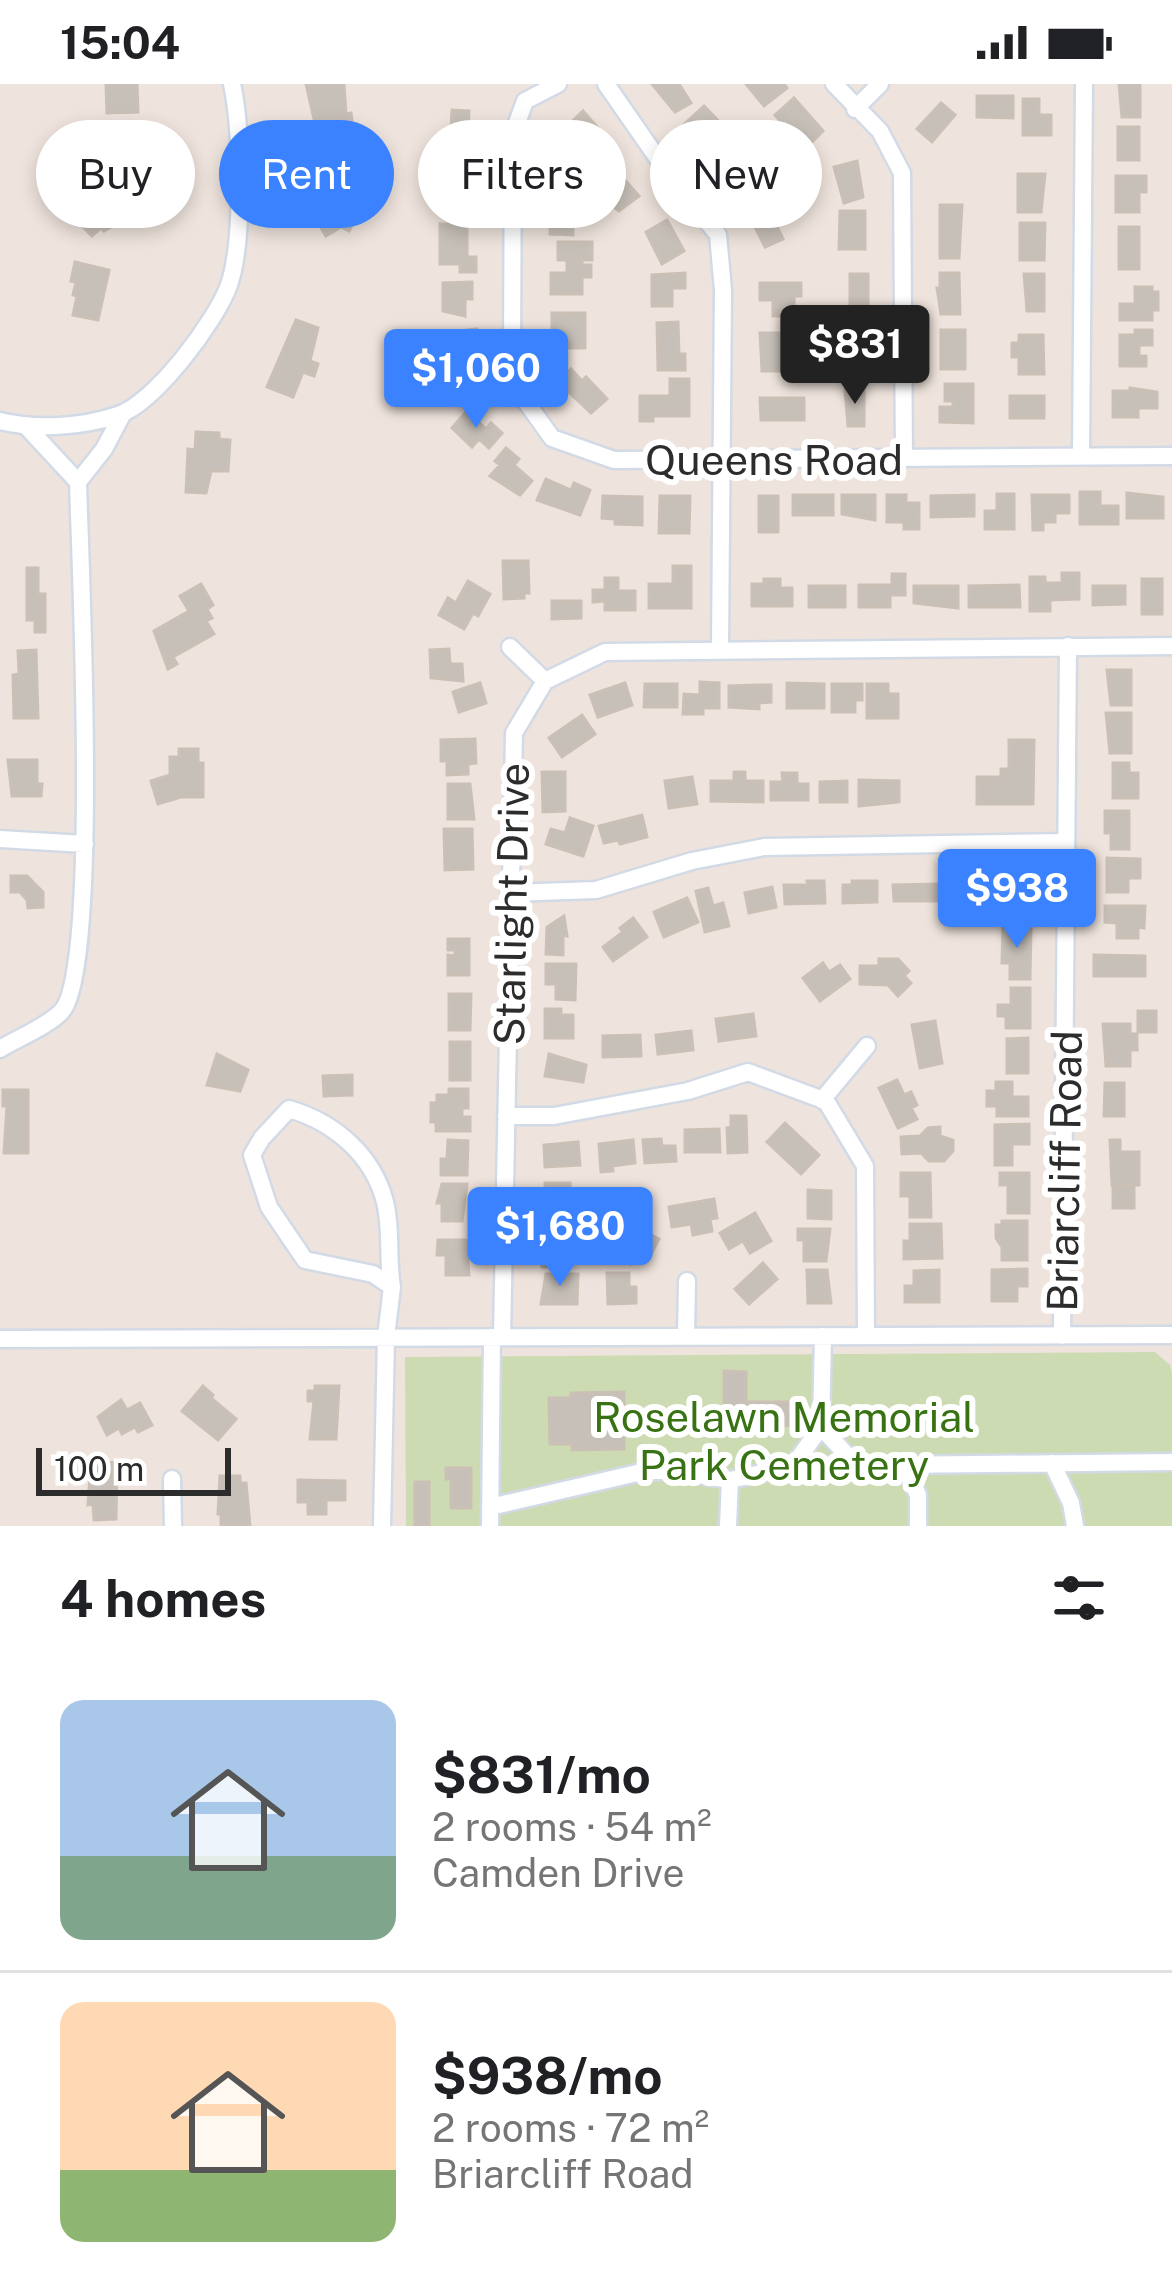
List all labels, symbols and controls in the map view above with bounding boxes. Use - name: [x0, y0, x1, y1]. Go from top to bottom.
- text: 15:04: [60, 16, 180, 69]
- chip: Buy: [36, 120, 195, 228]
- chip: Rent: [219, 120, 394, 228]
- chip: Filters: [418, 120, 626, 228]
- chip: New: [650, 120, 822, 228]
- pin: $831: [784, 305, 926, 407]
- text: $831: [807, 321, 903, 367]
- pin: $1,060: [378, 329, 574, 431]
- text: $1,060: [411, 345, 541, 391]
- street label: Queens Road: [645, 435, 903, 484]
- street label: Starlight Drive: [484, 762, 538, 1046]
- pin: $938: [946, 849, 1088, 951]
- text: $938: [965, 865, 1069, 911]
- street label: Briarcliff Road: [1037, 1030, 1091, 1312]
- pin: $1,680: [462, 1187, 658, 1289]
- text: $1,680: [495, 1203, 625, 1249]
- park label: Roselawn Memorial Park Cemetery: [593, 1392, 975, 1489]
- scale bar: [36, 1442, 231, 1495]
- text: 100 m: [54, 1450, 144, 1488]
- icon: filters: [1046, 1565, 1112, 1631]
- text: 4 homes: [60, 1569, 266, 1628]
- text: $831/mo: [432, 1745, 651, 1804]
- icon: home: [156, 1748, 300, 1892]
- text: 2 rooms · 54 m²: [432, 1804, 712, 1850]
- text: Camden Drive: [432, 1850, 685, 1896]
- text: $938/mo: [432, 2046, 663, 2105]
- icon: home: [156, 2050, 300, 2194]
- text: 2 rooms · 72 m²: [432, 2105, 709, 2151]
- text: Briarcliff Road: [432, 2151, 694, 2197]

